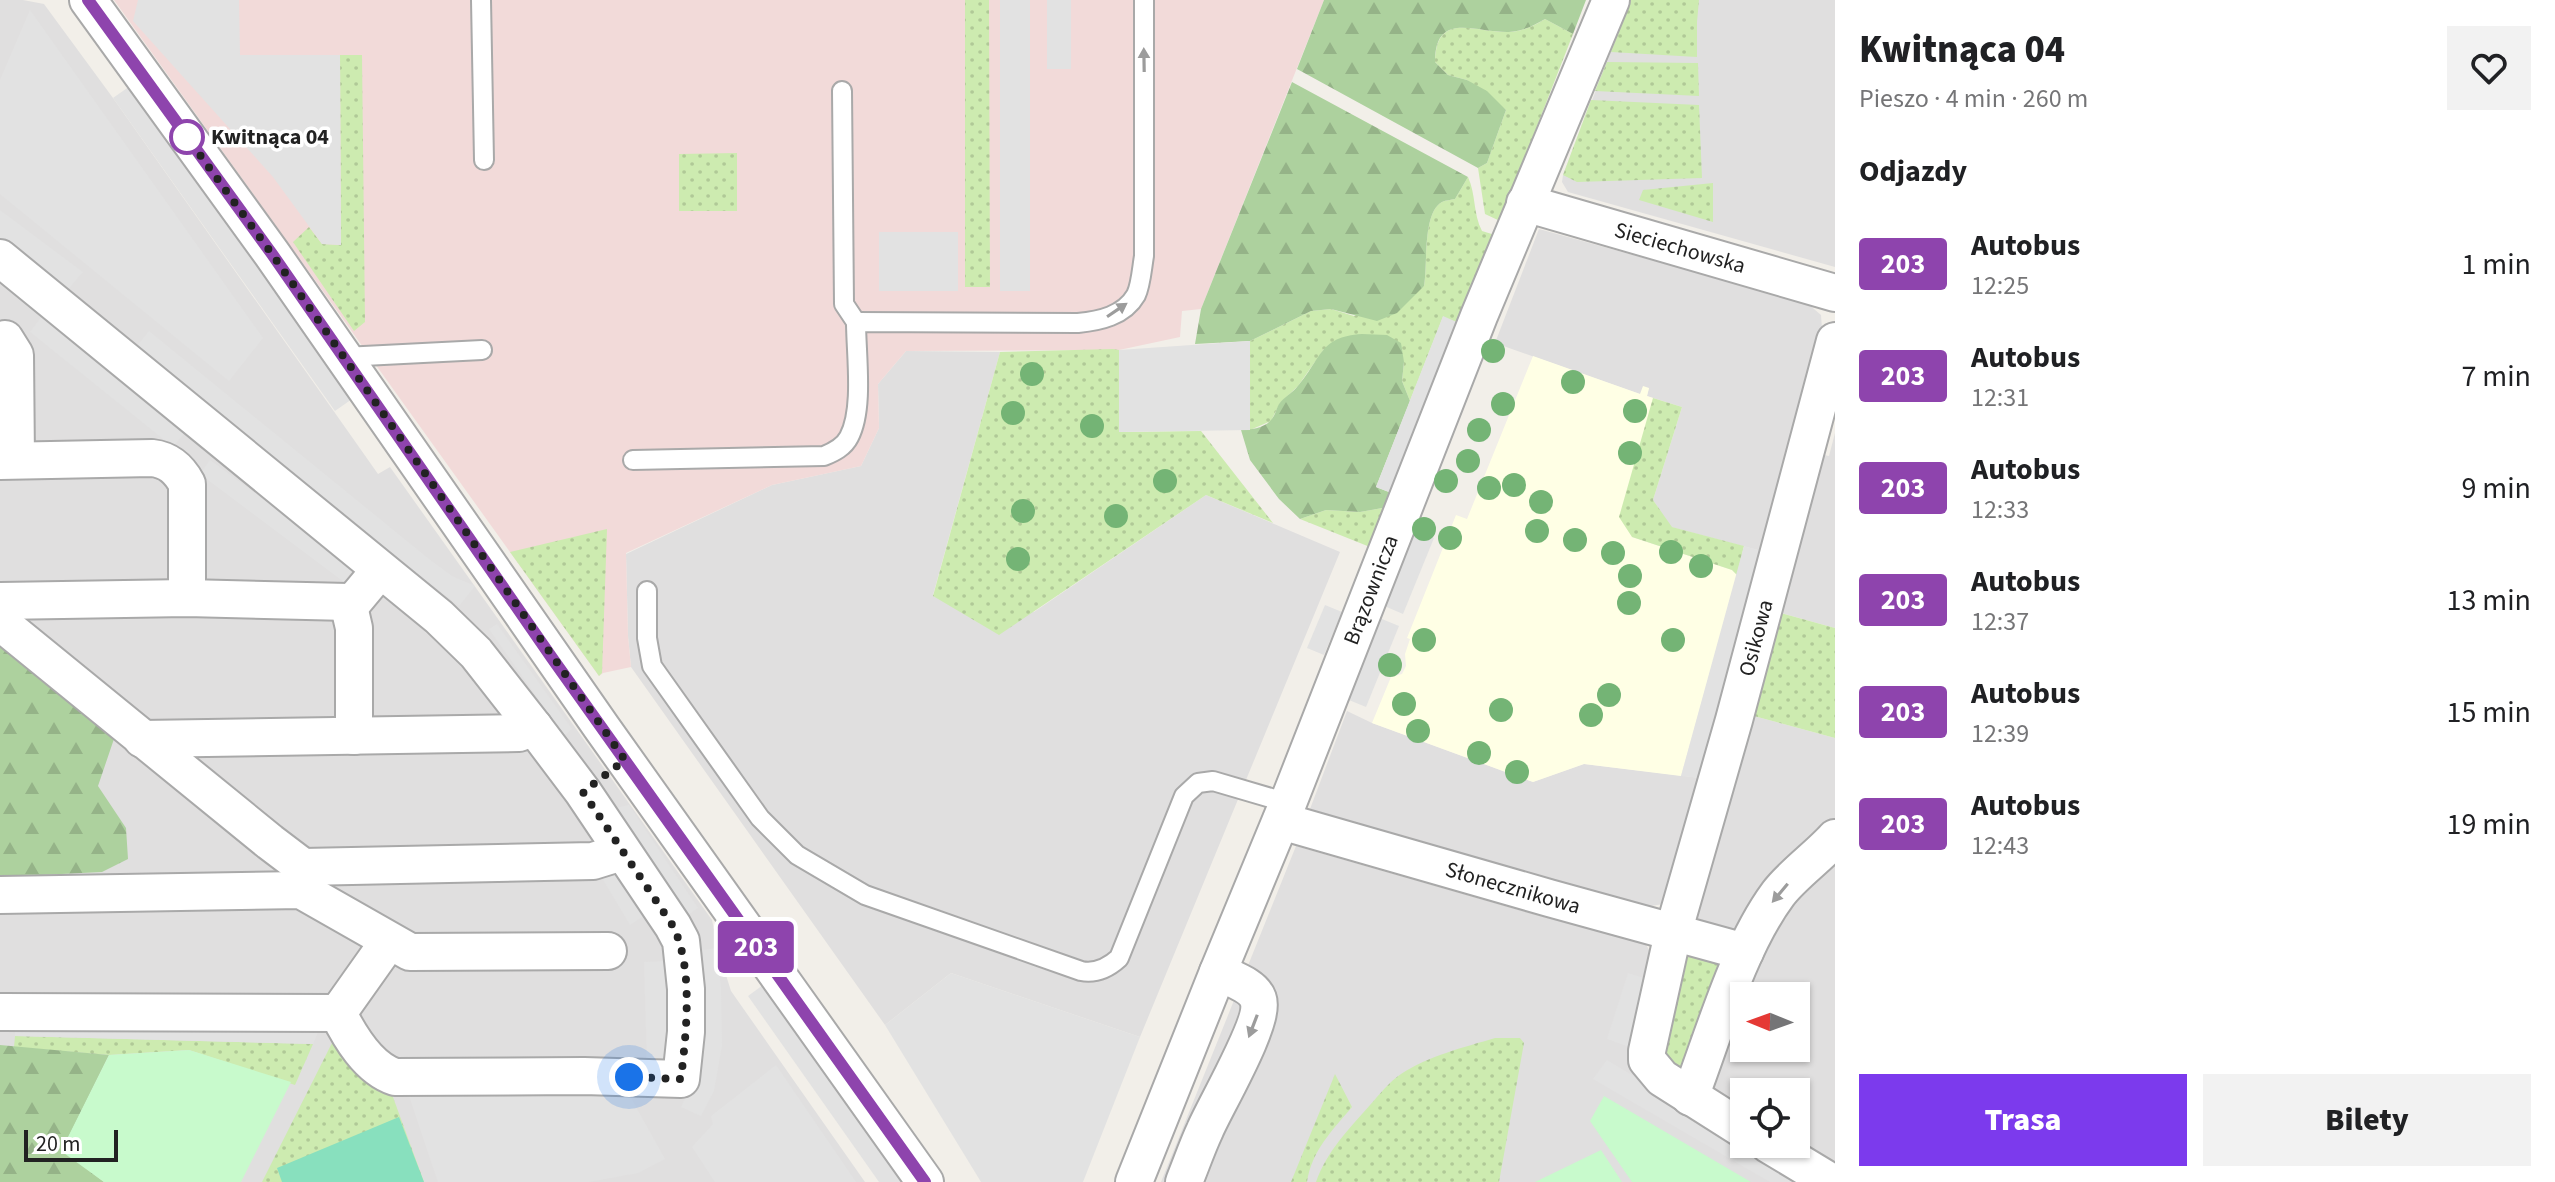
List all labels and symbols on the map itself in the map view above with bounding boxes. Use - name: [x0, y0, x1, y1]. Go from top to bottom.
- one-way arrow: [1138, 47, 1151, 72]
- marker: Kwitnąca 04: [170, 120, 204, 154]
- place label: Kwitnąca 04: [211, 121, 329, 153]
- street label: Sieciechowska: [1611, 214, 1749, 282]
- one-way arrow: [1107, 303, 1128, 318]
- street label: Brązownicza: [1335, 530, 1407, 650]
- street label: Osikowa: [1730, 596, 1782, 680]
- street label: Słonecznikowa: [1442, 853, 1584, 923]
- one-way arrow: [1772, 882, 1789, 902]
- line badge: 203: [710, 921, 802, 973]
- north arrow: [1730, 982, 1810, 1062]
- one-way arrow: [1246, 1014, 1259, 1038]
- your location: [609, 1057, 649, 1097]
- scale bar: [24, 1126, 118, 1162]

